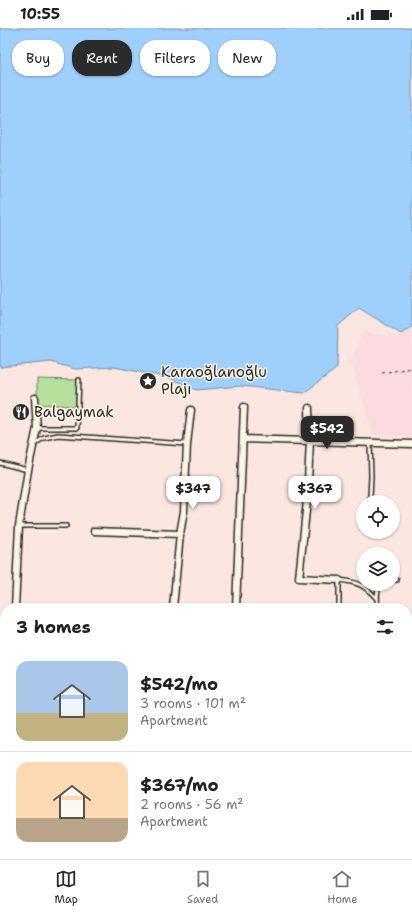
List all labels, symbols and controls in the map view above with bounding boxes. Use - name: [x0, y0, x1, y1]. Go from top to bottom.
- text: 10:55: [20, 4, 60, 24]
- chip: Buy: [12, 40, 64, 76]
- chip: Rent: [72, 40, 132, 76]
- chip: Filters: [140, 40, 210, 76]
- chip: New: [218, 40, 276, 76]
- place label: Karaoğlanoğlu Plajı: [161, 362, 267, 399]
- place icon: Karaoğlanoğlu Plajı: [138, 371, 158, 391]
- restaurant icon: Balgaymak: [11, 402, 31, 422]
- place label: Balgaymak: [34, 402, 114, 422]
- pin: $542: [303, 416, 351, 450]
- text: $542: [310, 420, 344, 437]
- pin: $347: [169, 476, 217, 510]
- pin: $367: [291, 476, 339, 510]
- text: $347: [175, 480, 211, 497]
- text: $367: [297, 480, 333, 497]
- map controls: [356, 495, 400, 591]
- button: locate: [356, 495, 400, 539]
- button: layers: [356, 547, 400, 591]
- text: 3 homes: [16, 616, 91, 638]
- icon: filters: [374, 616, 396, 638]
- text: $542/mo: [140, 673, 218, 695]
- icon: home: [48, 677, 96, 725]
- text: 3 rooms · 101 m²: [140, 695, 246, 712]
- text: Apartment: [140, 712, 208, 729]
- text: $367/mo: [140, 774, 219, 796]
- icon: home: [48, 778, 96, 826]
- text: 2 rooms · 56 m²: [140, 796, 243, 813]
- text: Apartment: [140, 813, 208, 830]
- tab: Map: [54, 868, 78, 907]
- tab: Saved: [187, 868, 218, 907]
- tab: Home: [327, 868, 358, 907]

